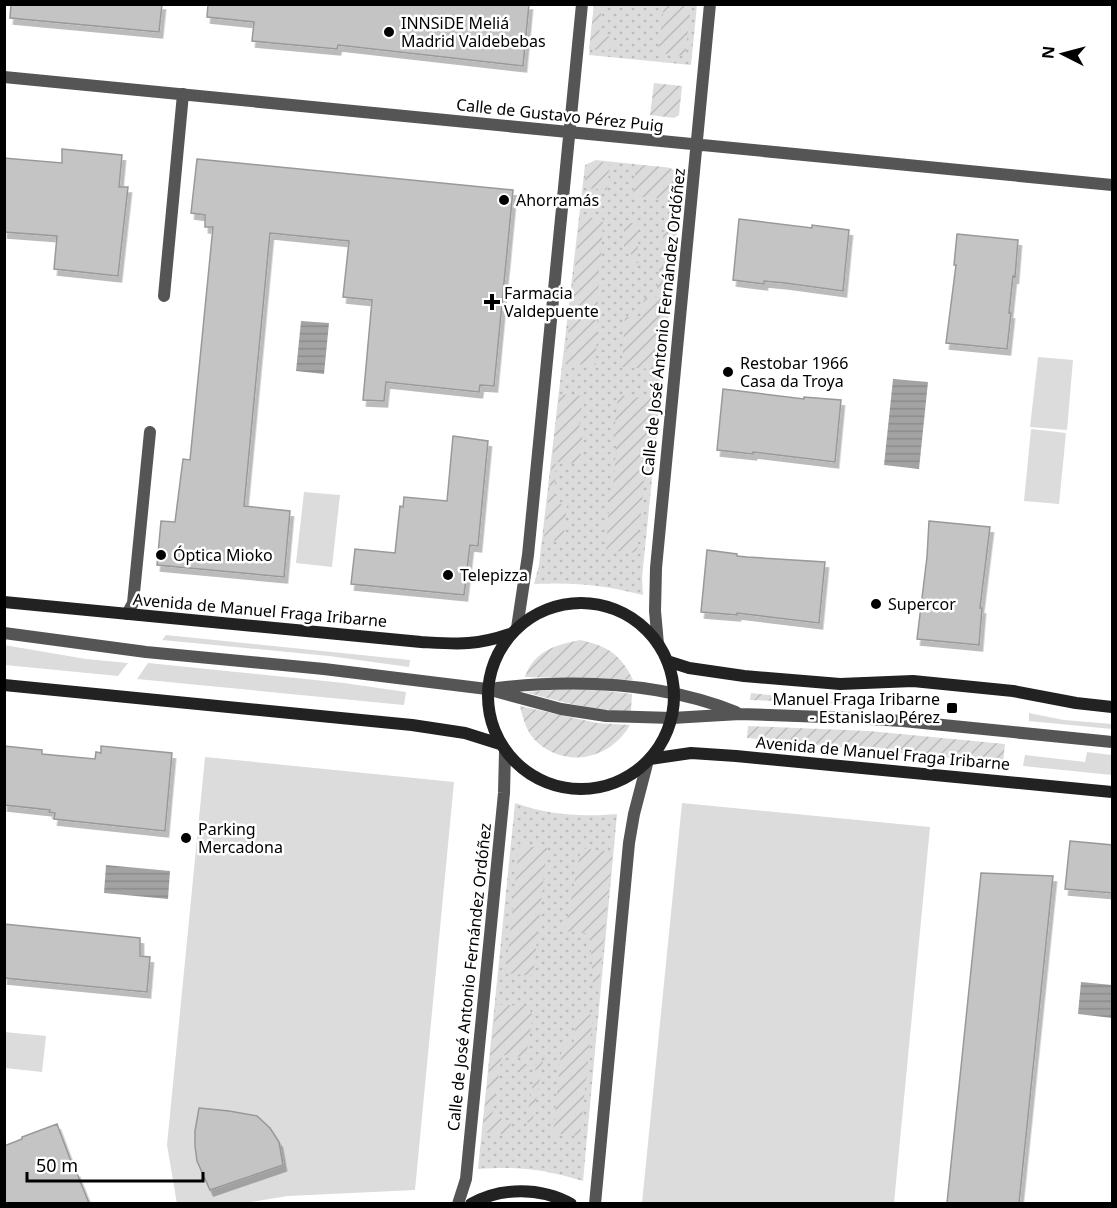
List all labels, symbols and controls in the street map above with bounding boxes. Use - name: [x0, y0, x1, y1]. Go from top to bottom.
- place label: INNSiDE Meliá Madrid Valdebebas: [401, 12, 546, 52]
- north arrow: [1033, 24, 1093, 84]
- marker: INNSiDE Meliá Madrid Valdebebas: [382, 25, 396, 39]
- text: N: [1036, 45, 1060, 60]
- street label: Calle de Gustavo Pérez Puig: [455, 93, 665, 137]
- street label: Calle de José Antonio Fernández Ordóñez: [636, 167, 690, 477]
- place label: Ahorramás: [516, 189, 599, 211]
- marker: Ahorramás: [497, 193, 511, 207]
- place label: Farmacia Valdepuente: [504, 282, 599, 322]
- marker: Farmacia Valdepuente: [485, 295, 499, 309]
- place label: Restobar 1966 Casa da Troya: [740, 352, 848, 392]
- marker: Restobar 1966 Casa da Troya: [721, 365, 735, 379]
- place label: Óptica Mioko: [173, 544, 273, 566]
- marker: Óptica Mioko: [154, 548, 168, 562]
- place label: Telepizza: [460, 564, 528, 586]
- marker: Telepizza: [441, 568, 455, 582]
- street label: Avenida de Manuel Fraga Iribarne: [132, 588, 388, 632]
- place label: Supercor: [888, 593, 956, 615]
- marker: Supercor: [869, 597, 883, 611]
- place label: Manuel Fraga Iribarne - Estanislao Pérez: [772, 688, 940, 728]
- marker: Manuel Fraga Iribarne - Estanislao Pérez: [945, 701, 959, 715]
- street label: Avenida de Manuel Fraga Iribarne: [755, 731, 1011, 775]
- place label: Parking Mercadona: [198, 818, 283, 858]
- street label: Calle de José Antonio Fernández Ordóñez: [442, 822, 496, 1132]
- marker: Parking Mercadona: [179, 831, 193, 845]
- scale bar: [27, 1145, 202, 1183]
- text: 50 m: [36, 1153, 78, 1177]

